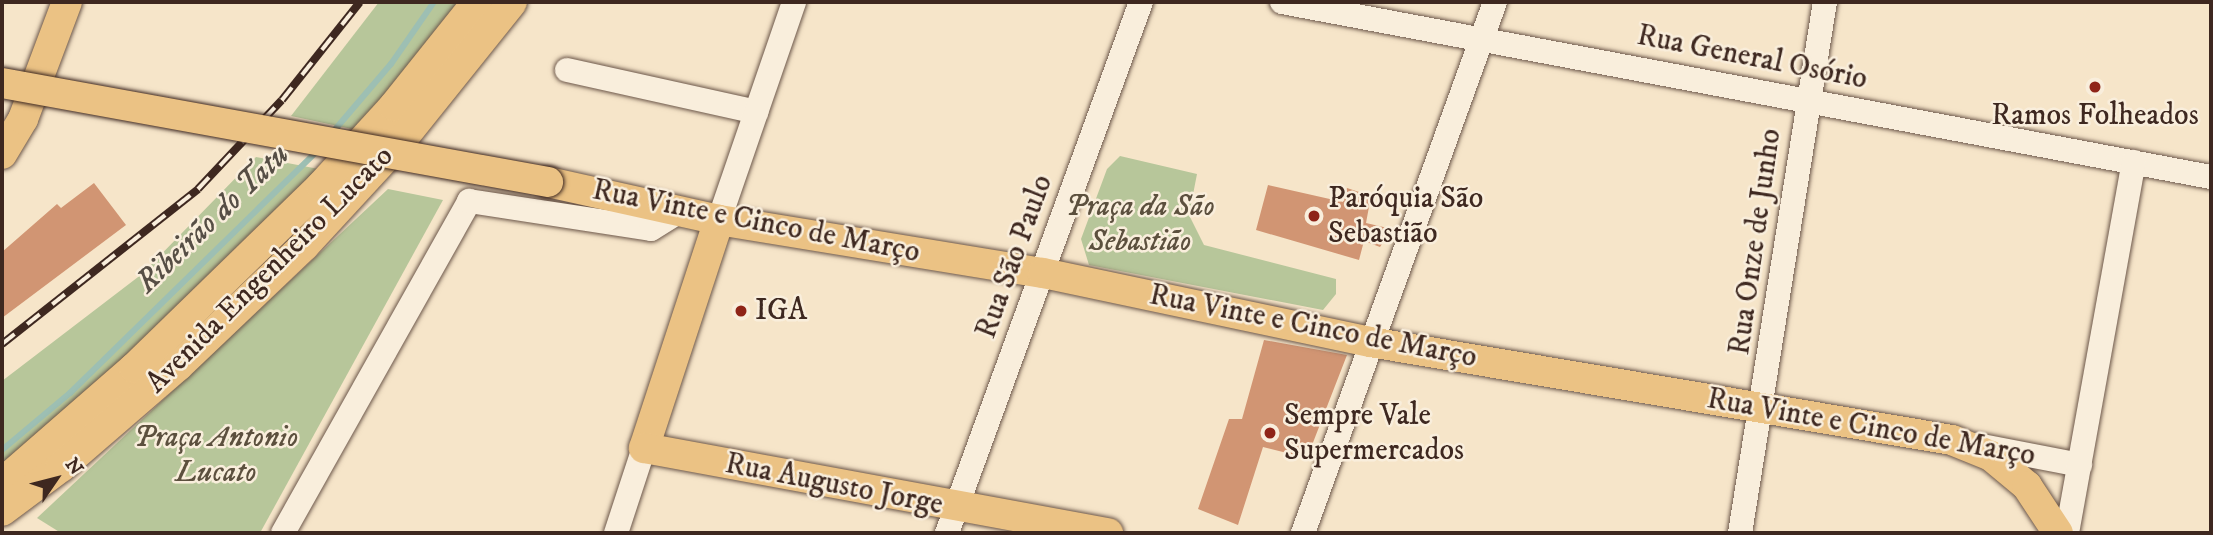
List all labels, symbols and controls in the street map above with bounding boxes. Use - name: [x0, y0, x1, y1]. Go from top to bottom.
- street label: Rua General Osório: [1634, 18, 1870, 98]
- marker: Ramos Folheados: [2087, 79, 2103, 95]
- place label: Ramos Folheados: [1991, 98, 2199, 134]
- street label: Rua Onze de Junho: [1722, 127, 1790, 357]
- water label: Ribeirão do Tatu: [128, 136, 298, 302]
- street label: Avenida Engenheiro Lucato: [139, 139, 401, 401]
- street label: Rua São Paulo: [969, 170, 1061, 344]
- street label: Rua Vinte e Cinco de Março: [589, 173, 923, 271]
- place label: Paróquia São Sebastião: [1328, 181, 1483, 251]
- park label: Praça da São Sebastião: [1065, 189, 1215, 260]
- marker: Paróquia São Sebastião: [1306, 208, 1322, 224]
- street label: Rua Vinte e Cinco de Março: [1146, 278, 1480, 376]
- place label: IGA: [755, 293, 807, 329]
- marker: IGA: [733, 303, 749, 319]
- street label: Rua Vinte e Cinco de Março: [1704, 381, 2038, 475]
- place label: Sempre Vale Supermercados: [1284, 398, 1464, 468]
- park label: Praça Antonio Lucato: [134, 420, 298, 490]
- marker: Sempre Vale Supermercados: [1262, 425, 1278, 441]
- north arrow: [21, 444, 91, 514]
- street label: Rua Augusto Jorge: [722, 446, 946, 524]
- text: N: [60, 454, 88, 480]

